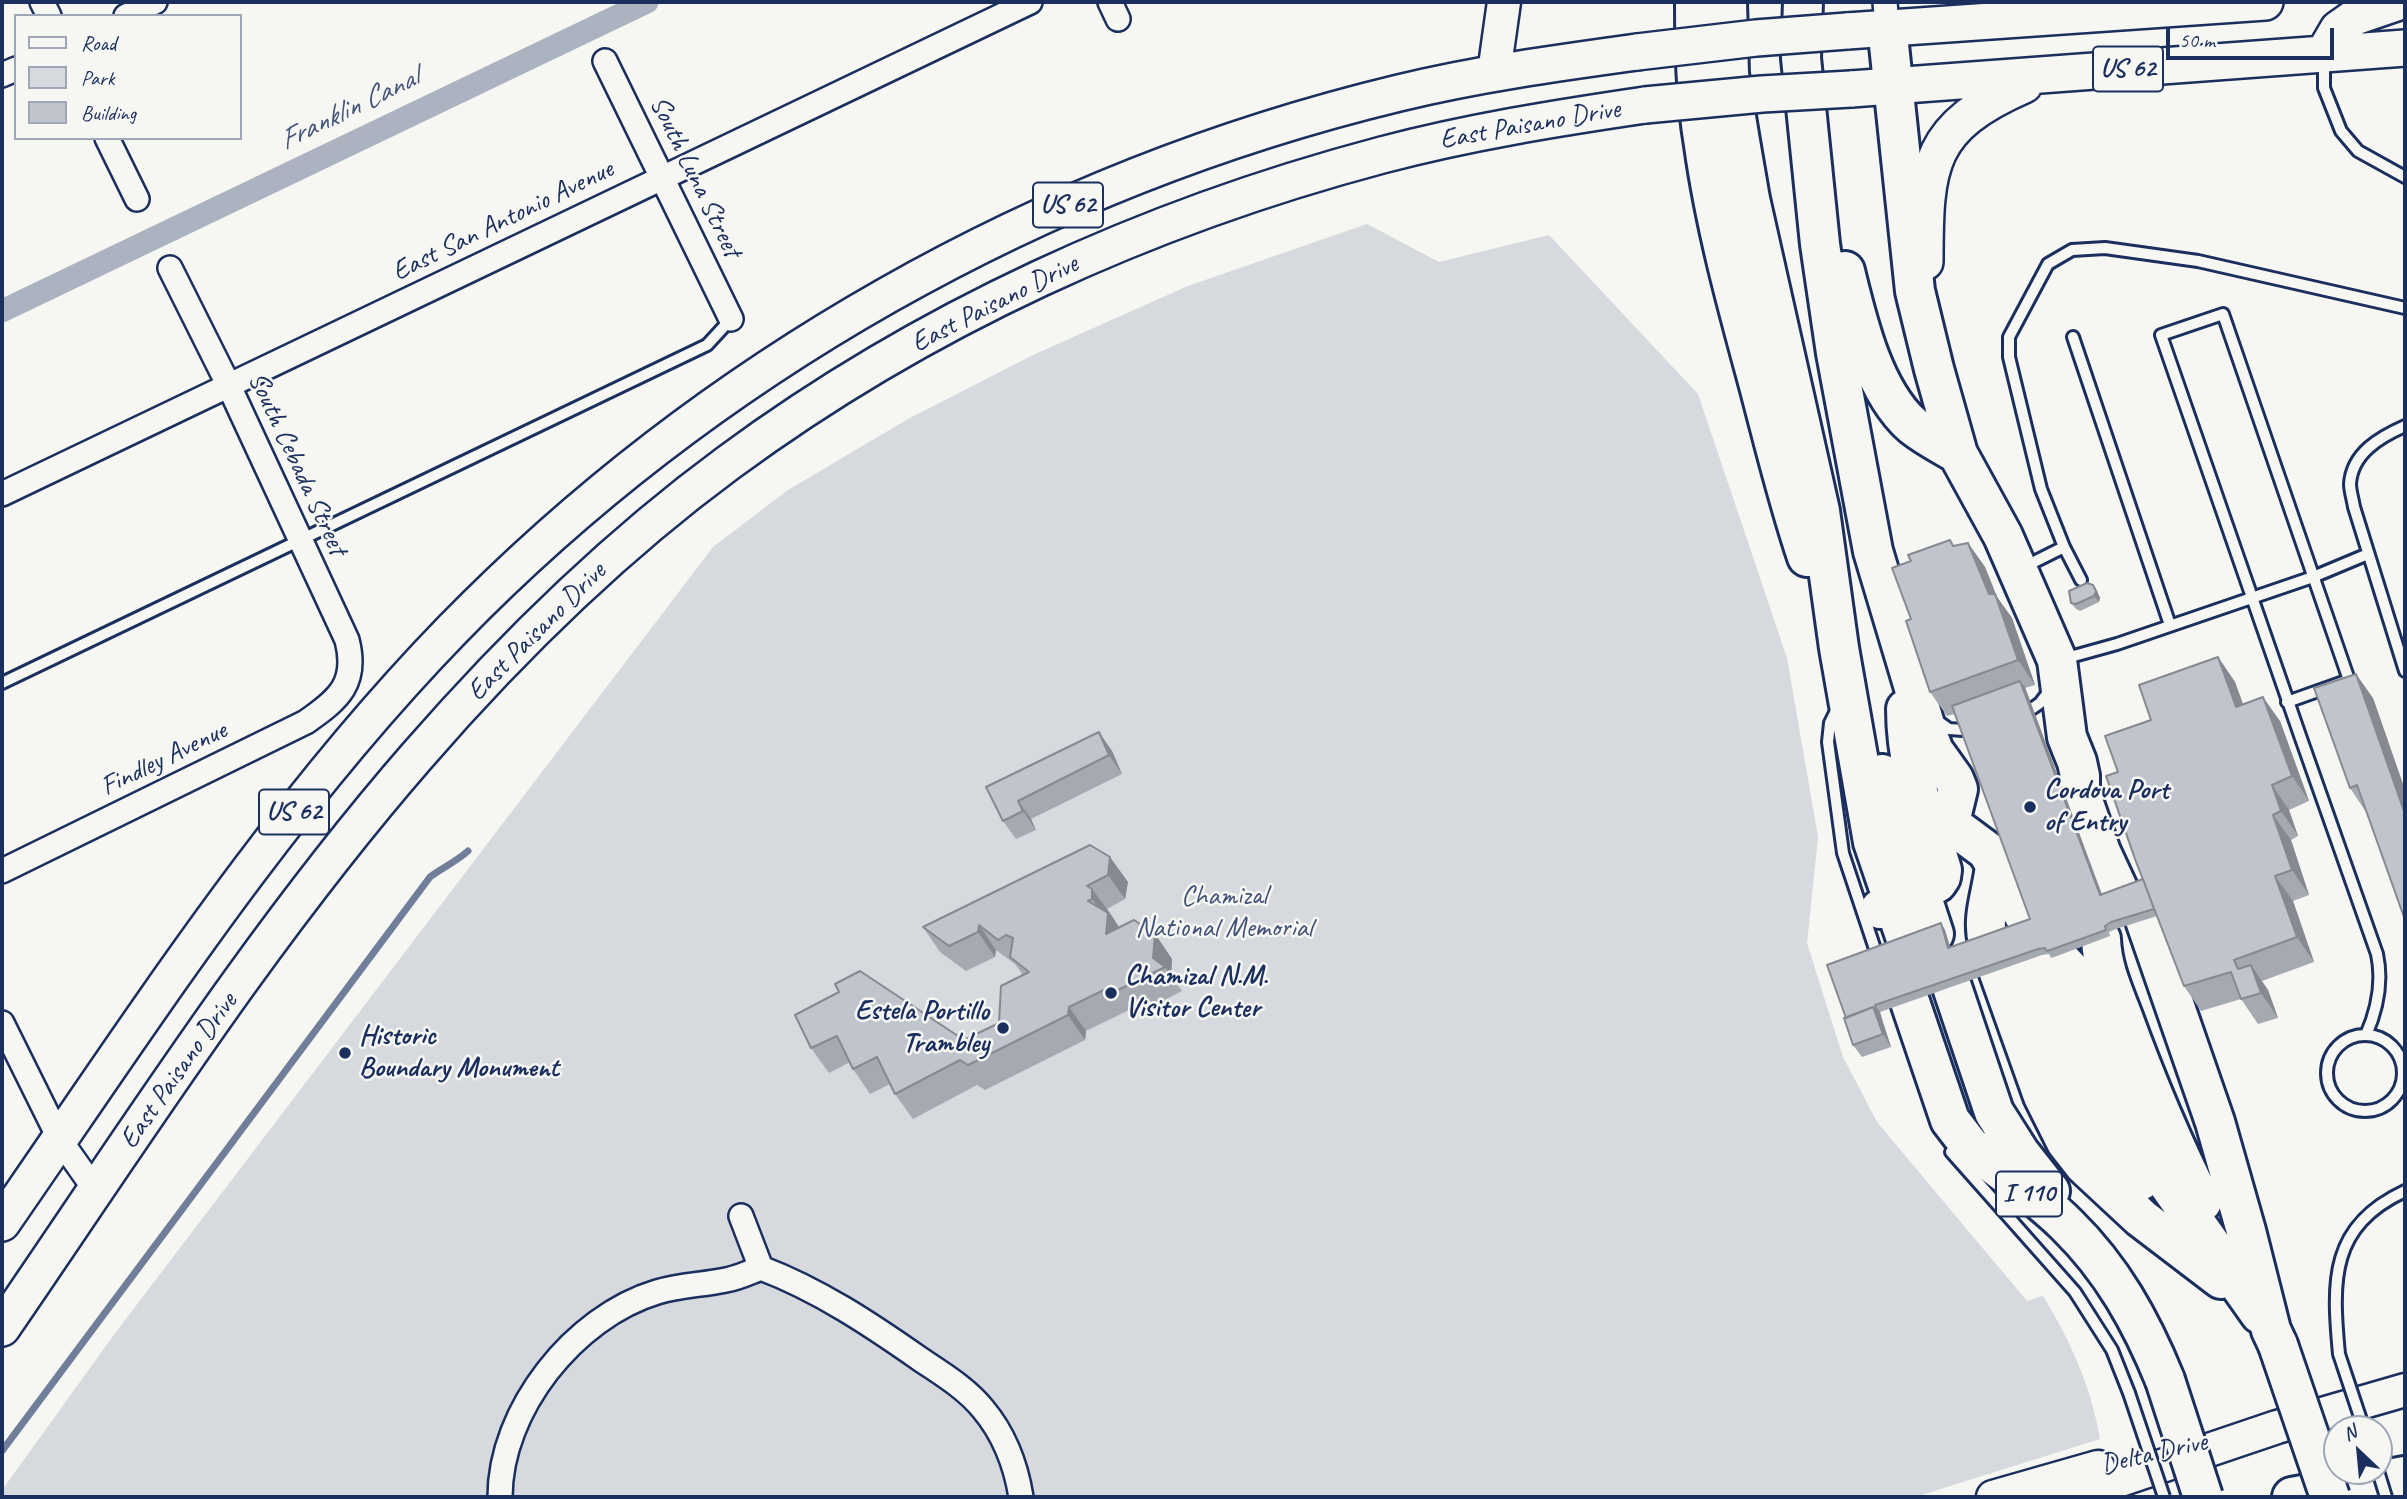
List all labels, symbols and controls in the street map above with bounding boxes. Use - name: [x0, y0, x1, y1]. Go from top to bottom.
- legend: [14, 14, 242, 140]
- scale bar: [2169, 14, 2337, 58]
- text: 50 m: [2179, 27, 2215, 53]
- text: Road: [81, 30, 116, 56]
- road number: US 62: [2093, 46, 2163, 92]
- water label: Franklin Canal: [273, 61, 425, 159]
- text: Park: [81, 65, 114, 91]
- street label: South Luna Street: [642, 91, 748, 263]
- street label: East Paisano Drive: [1437, 93, 1623, 157]
- text: Building: [81, 100, 136, 126]
- street label: East San Antonio Avenue: [387, 153, 619, 289]
- road number: US 62: [1033, 182, 1103, 228]
- street label: East Paisano Drive: [906, 248, 1084, 360]
- street label: South Cebada Street: [240, 367, 354, 561]
- street label: East Paisano Drive: [461, 556, 613, 708]
- street label: Findley Avenue: [95, 714, 233, 804]
- place label: Cordova Port of Entry: [2044, 774, 2168, 840]
- road number: US 62: [259, 790, 329, 834]
- marker: Cordova Port of Entry: [2022, 799, 2038, 815]
- park label: Chamizal National Memorial: [1136, 880, 1312, 946]
- place label: Chamizal N.M. Visitor Center: [1125, 960, 1268, 1026]
- marker: Chamizal N.M. Visitor Center: [1103, 985, 1119, 1001]
- street label: East Paisano Drive: [113, 987, 245, 1155]
- place label: Estela Portillo Trambley: [855, 995, 989, 1061]
- place label: Historic Boundary Monument: [359, 1020, 559, 1086]
- marker: Estela Portillo Trambley: [995, 1020, 1011, 1036]
- marker: Historic Boundary Monument: [337, 1045, 353, 1061]
- road number: I 110: [1996, 1172, 2062, 1217]
- north arrow: [2323, 1415, 2393, 1485]
- text: N: [2339, 1420, 2360, 1446]
- street label: Delta Drive: [2098, 1425, 2210, 1483]

